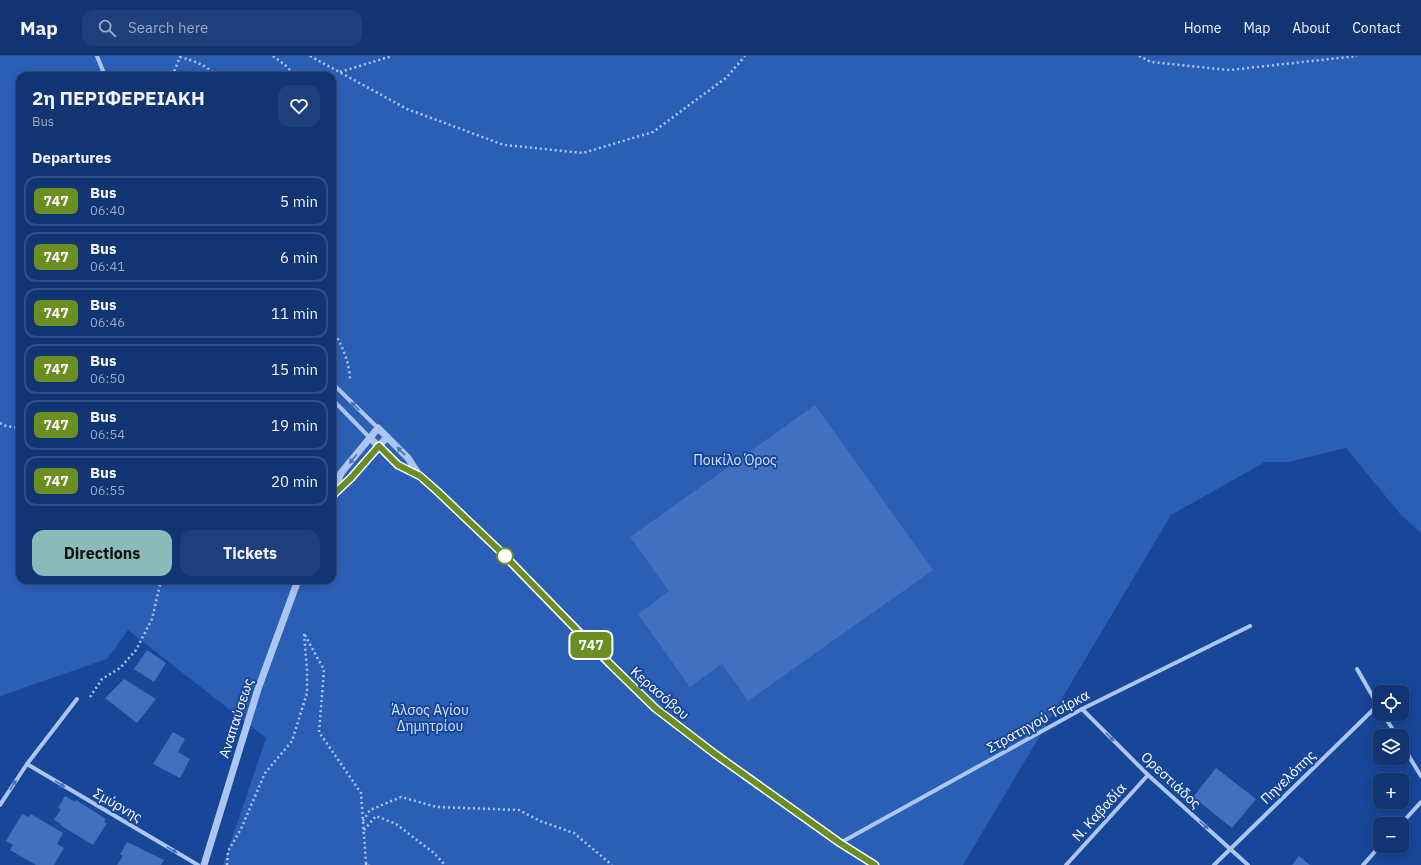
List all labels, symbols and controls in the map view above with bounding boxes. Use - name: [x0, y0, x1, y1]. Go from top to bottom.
- search box: [82, 10, 362, 46]
- text: Map: [20, 16, 58, 40]
- icon: search: [96, 17, 118, 39]
- text: Search here: [128, 18, 208, 37]
- text: Home: [1184, 19, 1221, 37]
- text: Map: [1243, 19, 1270, 37]
- text: About: [1292, 19, 1330, 37]
- text: Contact: [1352, 19, 1401, 37]
- button: heart: [278, 85, 320, 127]
- text: 2η ΠΕΡΙΦΕΡΕΙΑΚΗ: [32, 86, 205, 110]
- text: Bus: [32, 113, 54, 130]
- text: Departures: [32, 148, 111, 167]
- text: Bus: [90, 183, 117, 202]
- text: 747: [43, 192, 69, 210]
- text: 5 min: [280, 192, 318, 211]
- text: 06:40: [90, 202, 125, 219]
- text: Bus: [90, 239, 117, 258]
- text: 747: [43, 248, 69, 266]
- text: 6 min: [280, 248, 318, 267]
- text: 06:41: [90, 258, 125, 275]
- text: Bus: [90, 295, 117, 314]
- text: 747: [43, 304, 69, 322]
- text: 11 min: [271, 304, 318, 323]
- text: 06:46: [90, 314, 125, 331]
- text: Bus: [90, 351, 117, 370]
- text: 747: [43, 360, 69, 378]
- text: 15 min: [271, 360, 318, 379]
- text: 06:50: [90, 370, 125, 387]
- one-way arrow: [350, 401, 360, 411]
- text: Bus: [90, 407, 117, 426]
- text: 747: [43, 416, 69, 434]
- text: 19 min: [271, 416, 318, 435]
- text: 06:54: [90, 426, 125, 443]
- one-way arrow: [396, 446, 406, 455]
- park label: Ποικίλο Όρος: [693, 451, 777, 469]
- one-way arrow: [349, 453, 358, 464]
- text: Bus: [90, 463, 117, 482]
- text: 747: [43, 472, 69, 490]
- text: 20 min: [271, 472, 318, 491]
- text: 06:55: [90, 482, 125, 499]
- button: Directions: [32, 530, 172, 576]
- button: Tickets: [180, 530, 320, 576]
- unlabelled marker: [496, 547, 514, 565]
- line badge: 747: [568, 632, 614, 658]
- text: 747: [578, 636, 604, 654]
- street label: Κερασόβου: [627, 662, 693, 724]
- street label: Αναπαύσεως: [215, 676, 257, 760]
- street label: Στρατηγού Τσίρκα: [983, 685, 1093, 757]
- map controls: [1373, 685, 1409, 853]
- button: locate: [1373, 685, 1409, 721]
- park label: Άλσος Αγίου Δημητρίου: [391, 701, 469, 735]
- button: layers: [1373, 729, 1409, 765]
- one-way arrow: [1105, 732, 1115, 742]
- street label: Πηνελόπης: [1257, 746, 1320, 808]
- street label: Ορεστιάδος: [1137, 748, 1205, 812]
- button: +: [1373, 773, 1409, 809]
- one-way arrow: [10, 779, 17, 791]
- street label: N. Καβαδία: [1068, 779, 1130, 845]
- one-way arrow: [54, 780, 66, 787]
- street label: Σμύρνης: [90, 784, 146, 826]
- button: −: [1373, 817, 1409, 853]
- one-way arrow: [1199, 821, 1210, 830]
- one-way arrow: [166, 846, 178, 853]

